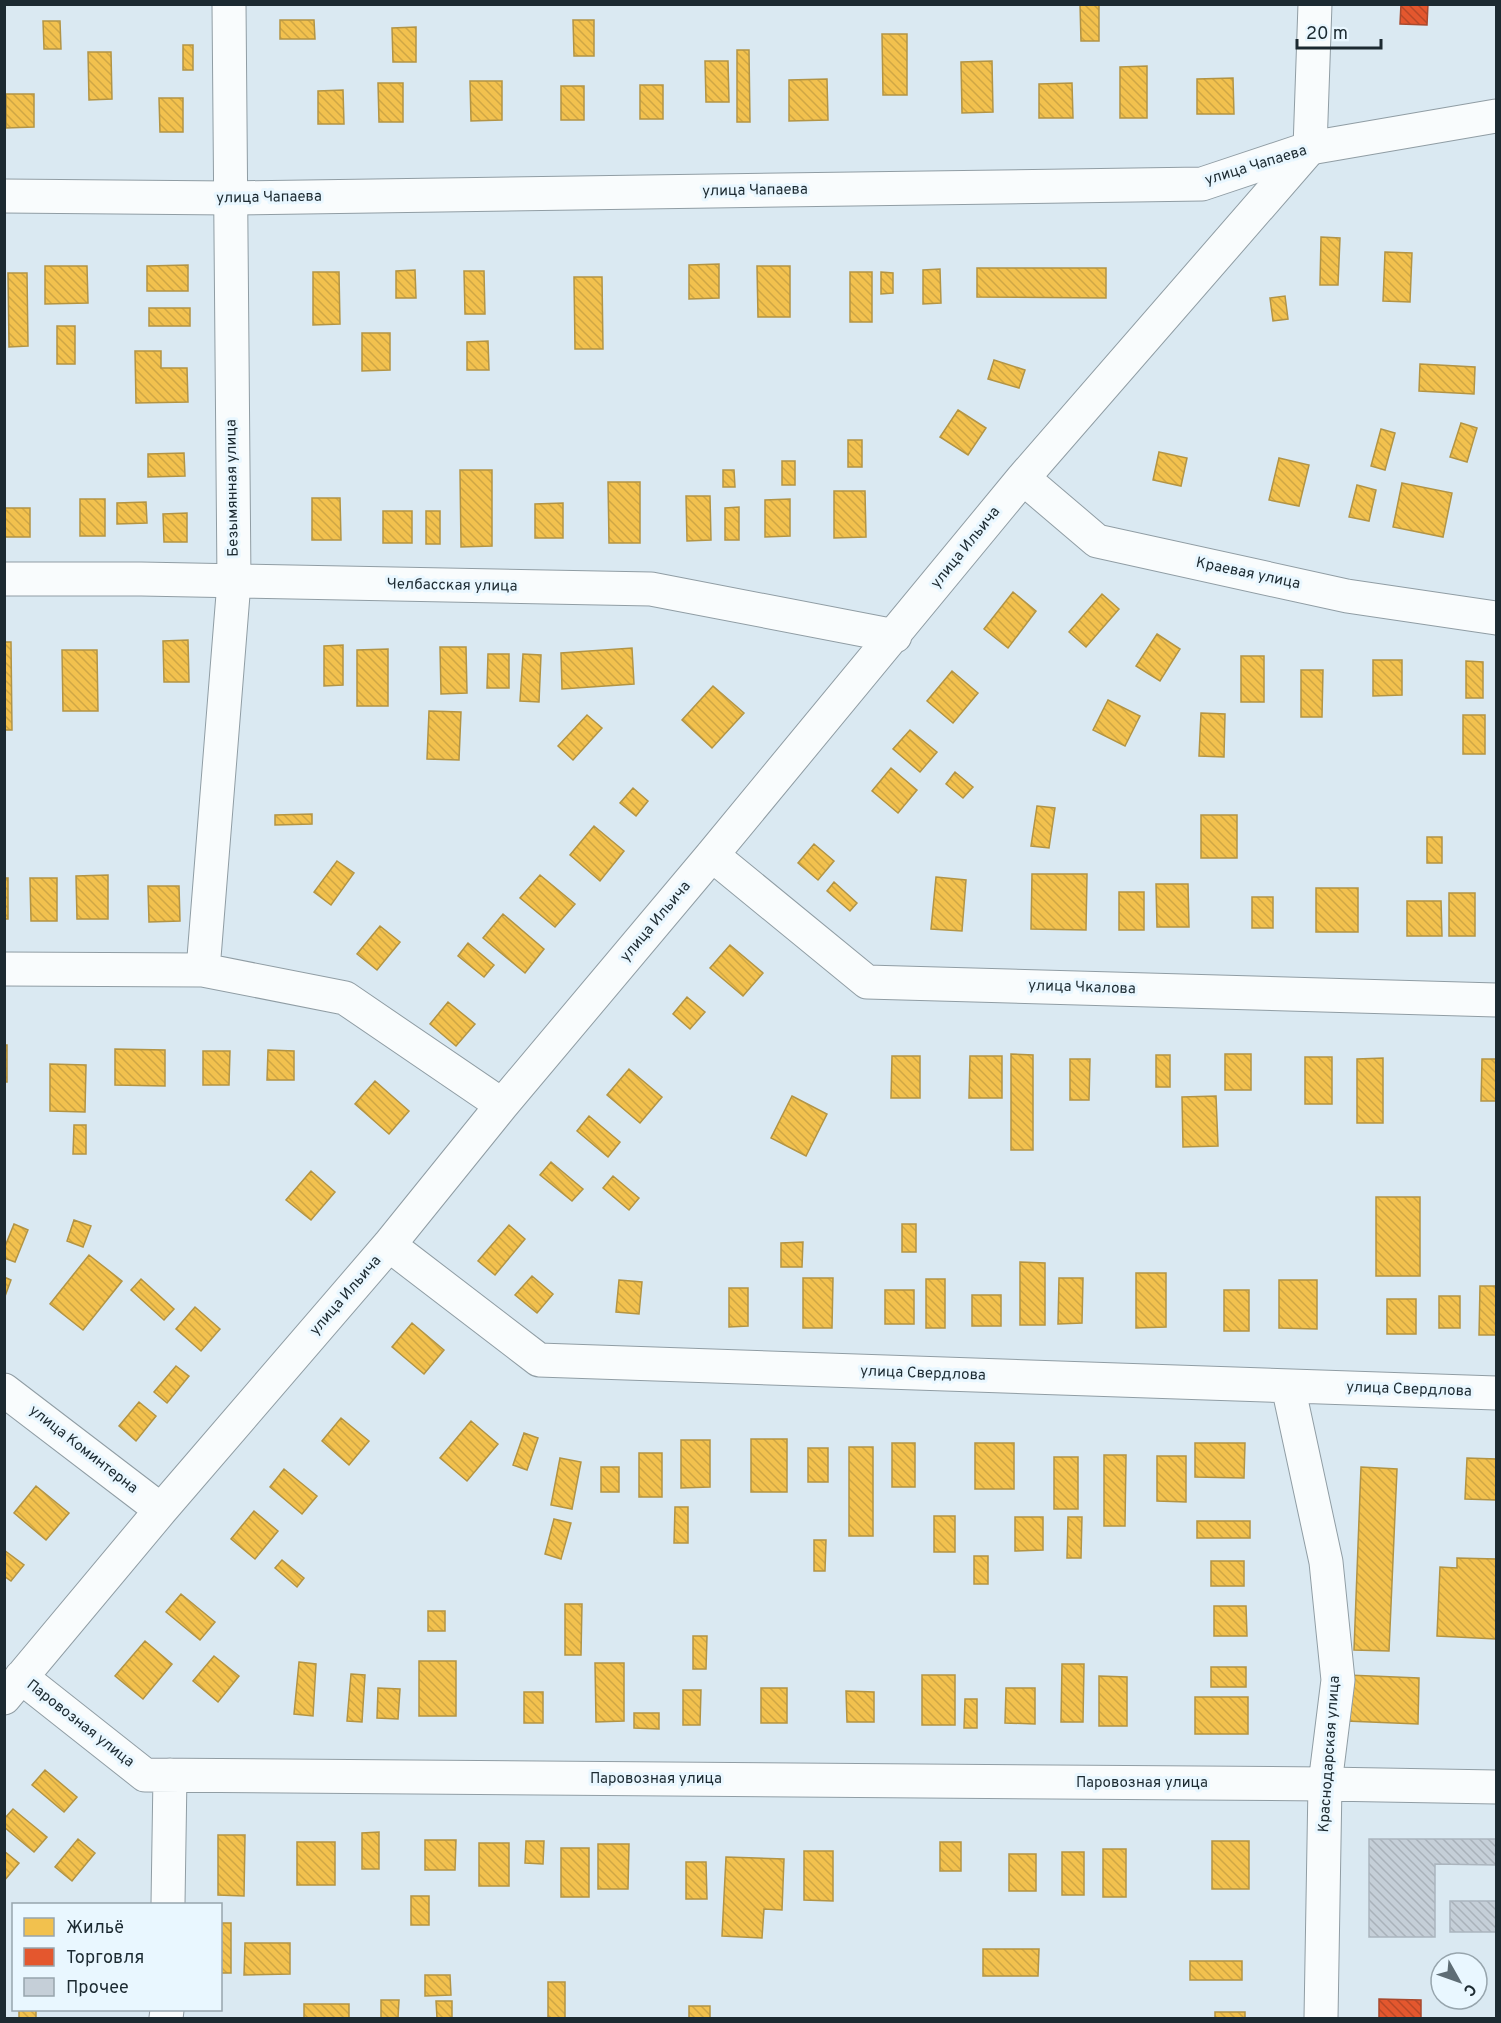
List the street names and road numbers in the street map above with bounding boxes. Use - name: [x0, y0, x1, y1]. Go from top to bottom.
- street label: улица Чапаева: [1203, 141, 1309, 191]
- street label: улица Чапаева: [702, 181, 808, 201]
- street label: улица Чапаева: [216, 188, 322, 208]
- street label: Безымянная улица: [222, 419, 244, 557]
- street label: улица Ильича: [927, 503, 1005, 593]
- street label: Краевая улица: [1194, 554, 1302, 594]
- street label: Челбасская улица: [386, 575, 518, 597]
- street label: улица Ильича: [617, 878, 695, 966]
- street label: улица Чкалова: [1028, 977, 1136, 999]
- street label: улица Ильича: [306, 1252, 386, 1340]
- street label: улица Свердлова: [860, 1362, 986, 1386]
- street label: улица Свердлова: [1346, 1378, 1472, 1402]
- street label: улица Коминтерна: [25, 1402, 141, 1498]
- street label: Краснодарская улица: [1315, 1675, 1345, 1833]
- street label: Паровозная улица: [22, 1676, 138, 1772]
- street label: Паровозная улица: [590, 1770, 722, 1789]
- street label: Паровозная улица: [1076, 1774, 1208, 1793]

